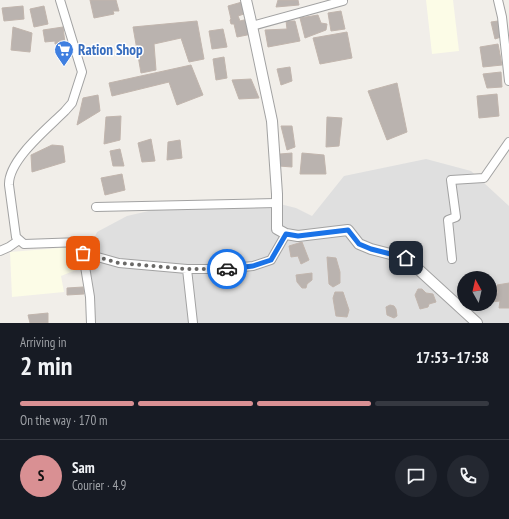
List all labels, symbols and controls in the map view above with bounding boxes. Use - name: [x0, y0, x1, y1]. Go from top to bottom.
- supermarket icon: Ration Shop: [53, 39, 75, 67]
- place label: Ration Shop: [78, 40, 143, 59]
- pin: [66, 236, 100, 270]
- pin: [389, 241, 423, 275]
- icon: bag: [72, 242, 94, 264]
- icon: home: [395, 247, 417, 269]
- courier: [207, 249, 247, 289]
- icon: car: [216, 258, 238, 280]
- north arrow: [457, 271, 497, 311]
- map controls: [457, 271, 497, 311]
- text: Arriving in: [20, 334, 67, 351]
- text: 17:53–17:58: [416, 348, 489, 367]
- text: 2 min: [20, 349, 73, 382]
- text: On the way · 170 m: [20, 412, 107, 429]
- button: chat: [395, 455, 437, 497]
- button: phone: [447, 455, 489, 497]
- text: Sam: [72, 458, 95, 477]
- text: S: [38, 466, 44, 485]
- text: Courier · 4.9: [72, 477, 126, 494]

